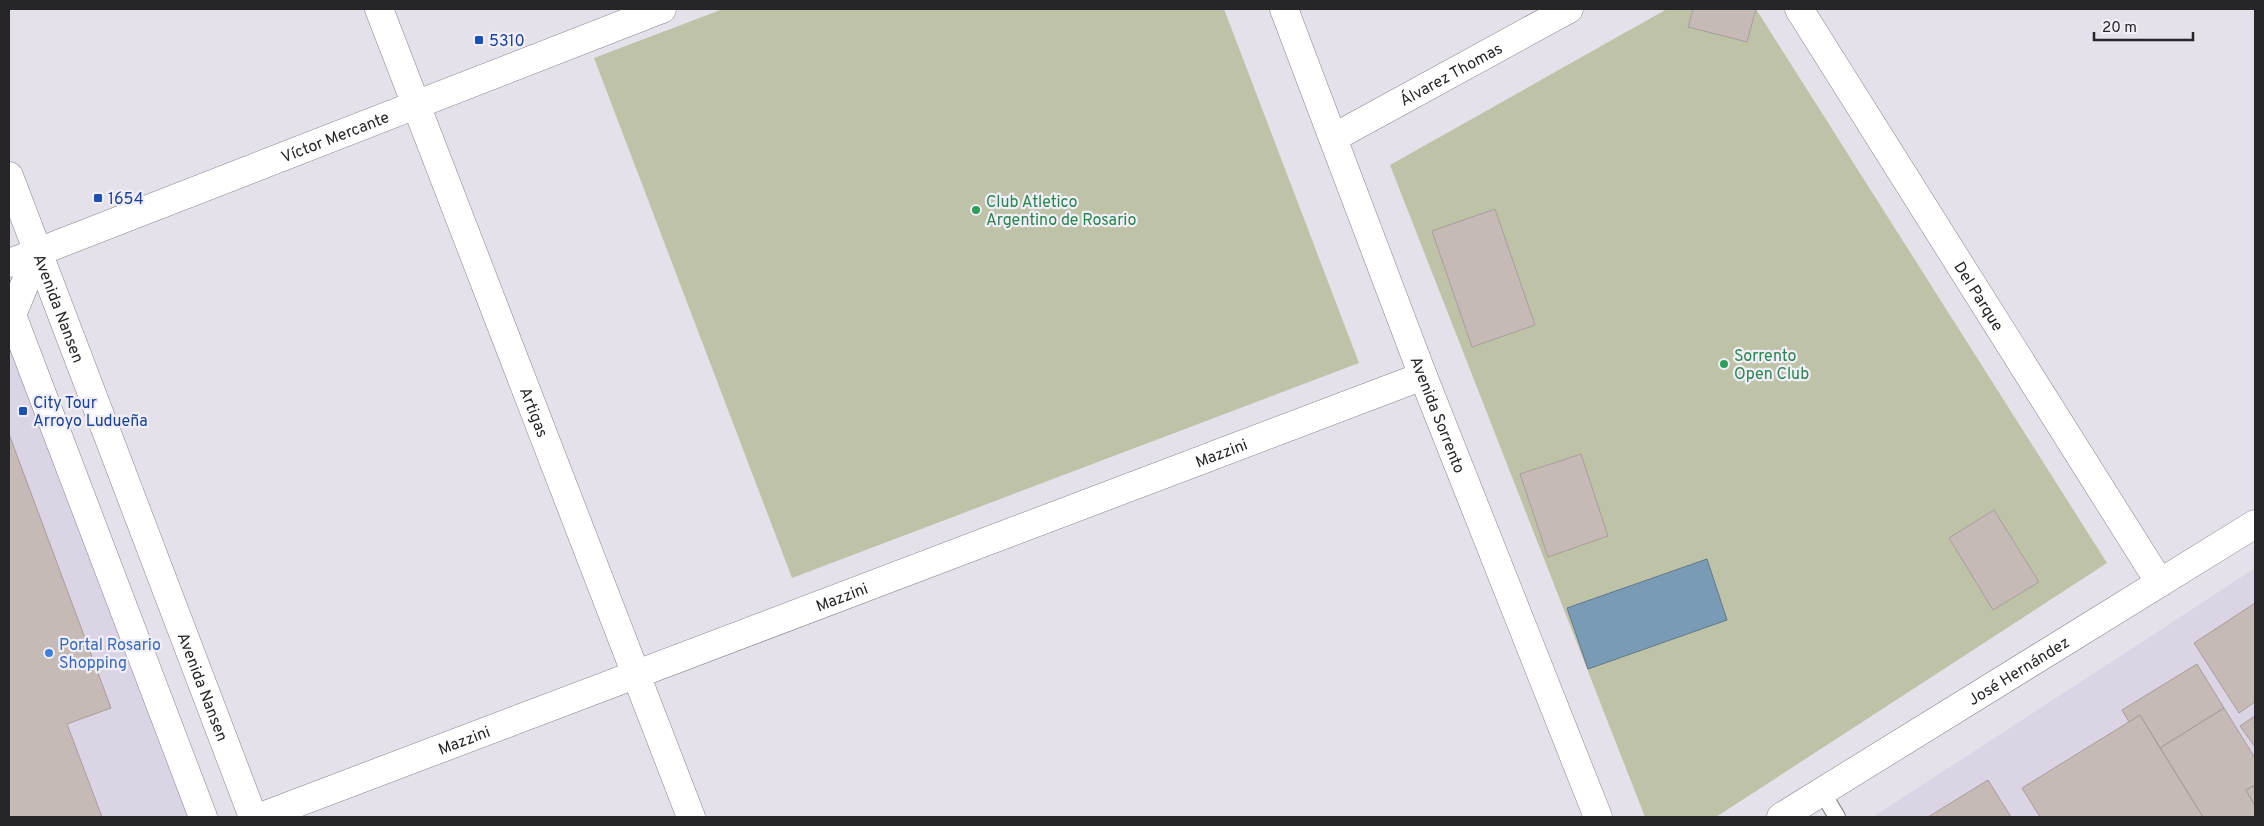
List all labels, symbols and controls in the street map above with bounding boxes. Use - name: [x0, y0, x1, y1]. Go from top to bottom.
- scale bar: [2094, 10, 2193, 42]
- text: 20 m: [2102, 19, 2137, 38]
- place label: 5310: [489, 32, 525, 52]
- marker: 5310: [473, 34, 485, 46]
- street label: Álvarez Thomas: [1396, 39, 1506, 112]
- street label: Víctor Mercante: [279, 108, 393, 168]
- place label: 1654: [108, 190, 144, 210]
- marker: 1654: [92, 192, 104, 204]
- place label: Club Atletico Argentino de Rosario: [986, 193, 1136, 231]
- marker: Club Atletico Argentino de Rosario: [970, 204, 982, 216]
- street label: Avenida Nansen: [28, 252, 87, 366]
- street label: Del Parque: [1949, 259, 2007, 335]
- place label: Sorrento Open Club: [1734, 347, 1809, 385]
- street label: Avenida Sorrento: [1405, 354, 1469, 477]
- marker: Sorrento Open Club: [1718, 358, 1730, 370]
- street label: Artigas: [514, 385, 551, 441]
- place label: City Tour Arroyo Ludueña: [33, 394, 148, 432]
- marker: City Tour Arroyo Ludueña: [17, 405, 29, 417]
- street label: Mazzini: [1193, 435, 1251, 473]
- street label: Mazzini: [813, 579, 871, 617]
- street label: Avenida Nansen: [172, 630, 231, 745]
- street label: José Hernández: [1965, 633, 2074, 711]
- place label: Portal Rosario Shopping: [59, 636, 161, 674]
- marker: Portal Rosario Shopping: [43, 647, 55, 659]
- street label: Mazzini: [436, 723, 493, 761]

